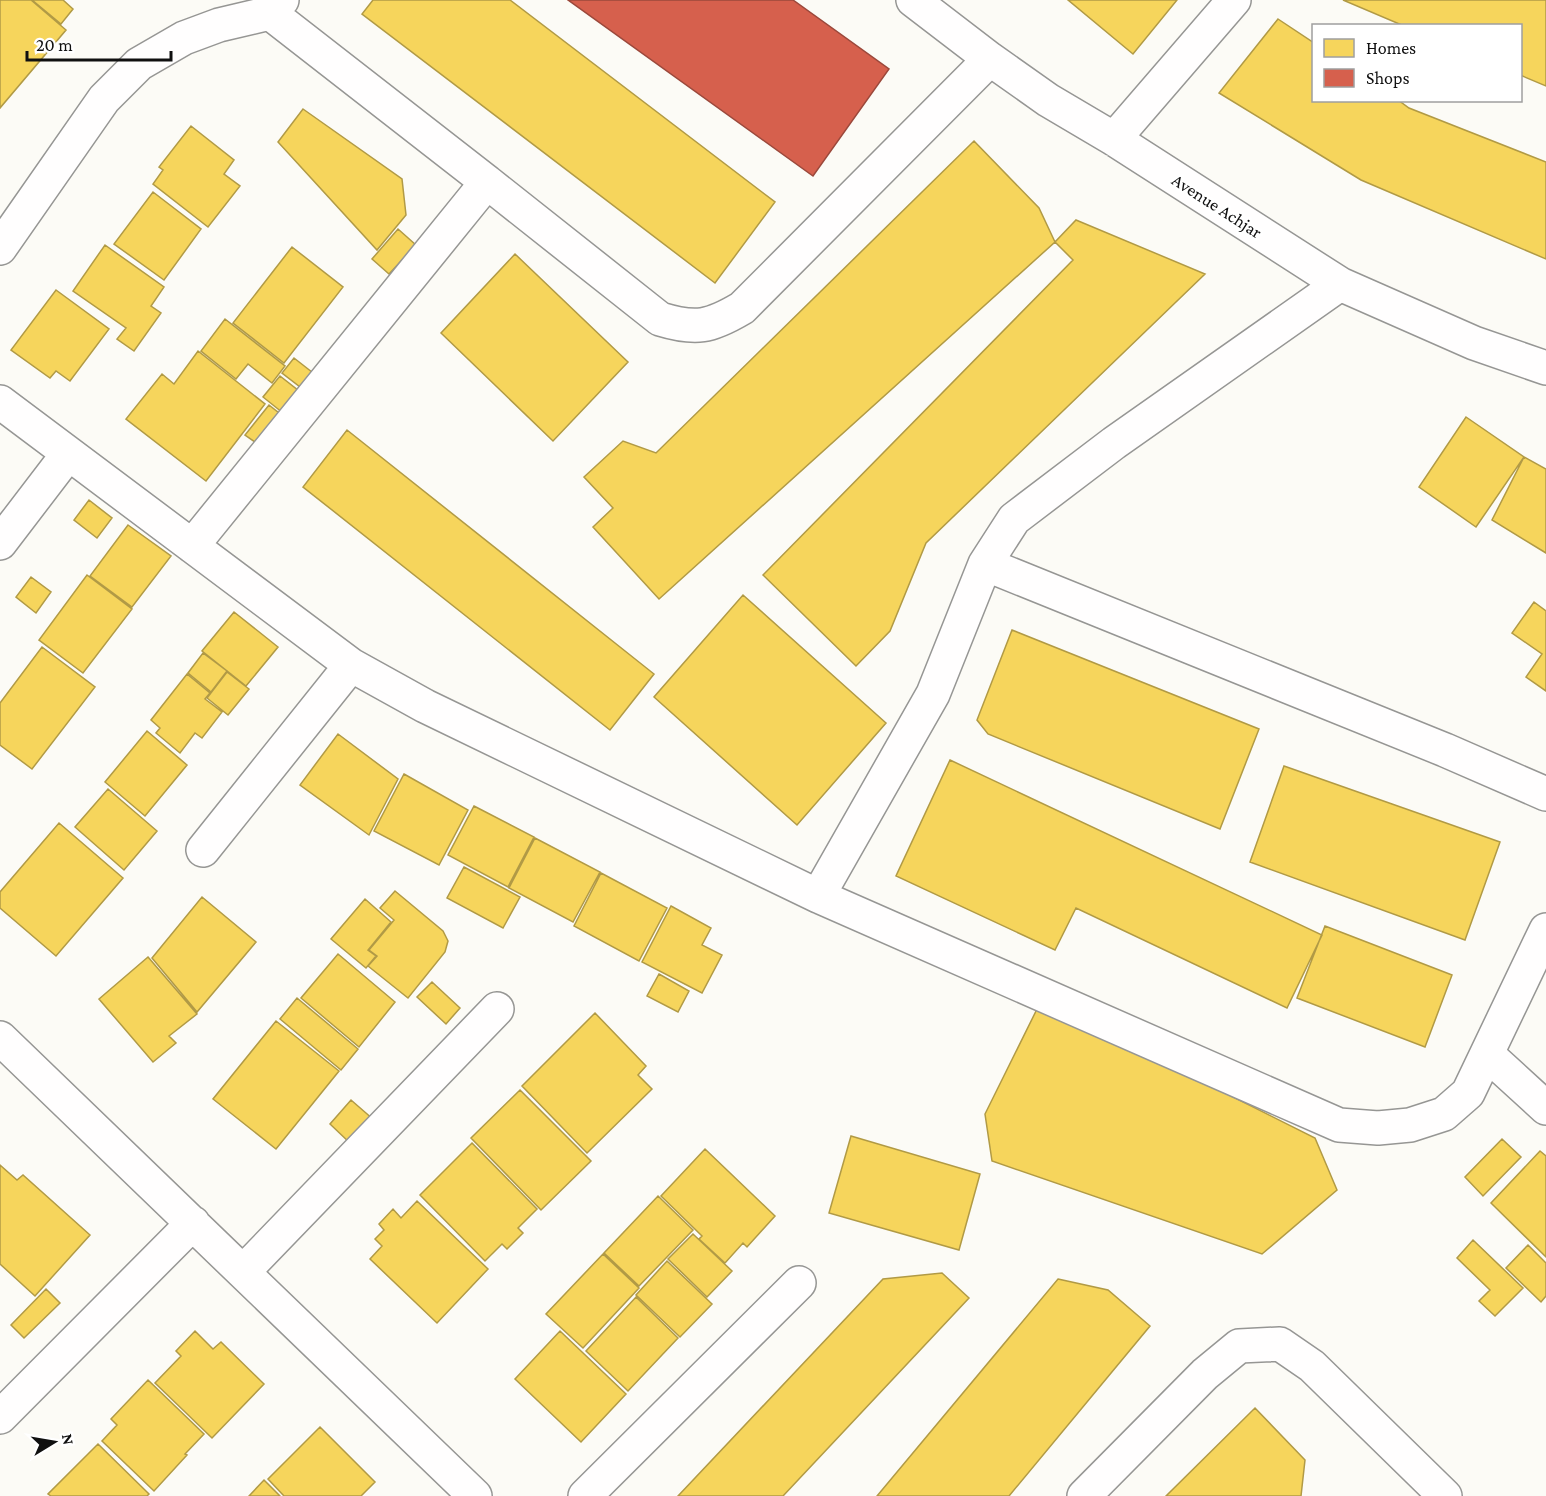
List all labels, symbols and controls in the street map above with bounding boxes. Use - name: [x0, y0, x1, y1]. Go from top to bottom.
- scale bar: [27, 24, 171, 62]
- legend: [1312, 24, 1522, 102]
- text: 20 m: [36, 35, 73, 55]
- text: Homes: [1366, 38, 1416, 58]
- text: Shops: [1366, 68, 1410, 88]
- street label: Avenue Achjar: [1168, 170, 1266, 244]
- north arrow: [24, 1412, 84, 1472]
- text: N: [59, 1432, 78, 1446]

